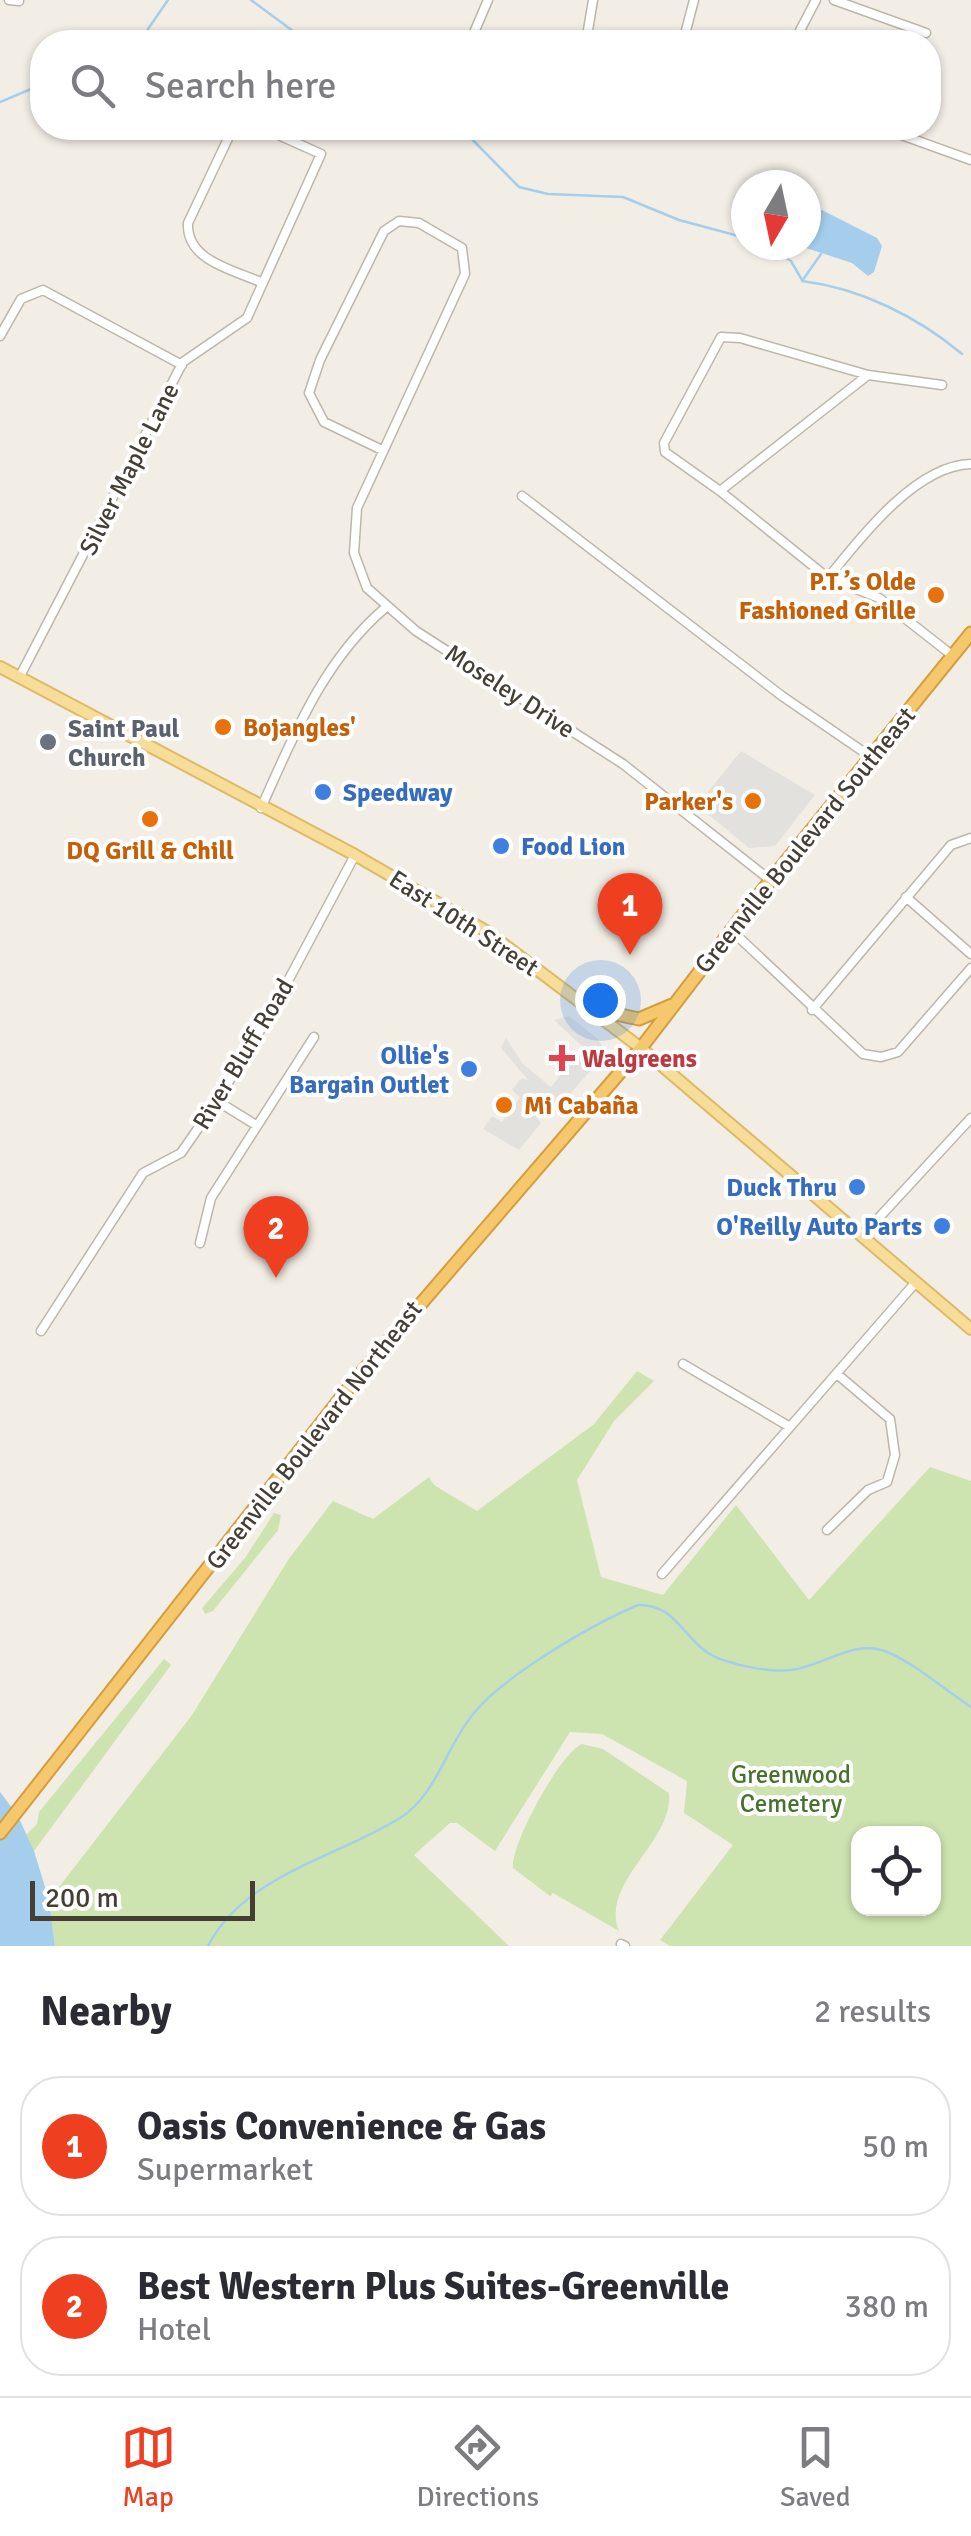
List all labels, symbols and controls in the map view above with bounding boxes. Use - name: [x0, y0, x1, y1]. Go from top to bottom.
- search box: [30, 30, 941, 140]
- icon: search: [65, 58, 120, 113]
- text: Search here: [145, 62, 337, 109]
- north arrow: [731, 170, 821, 260]
- street label: Silver Maple Lane: [72, 378, 186, 560]
- place label: P.T.’s Olde Fashioned Grille: [739, 566, 916, 626]
- marker: P.T.’s Olde Fashioned Grille: [925, 584, 947, 606]
- street label: Moseley Drive: [439, 637, 581, 745]
- street label: Greenville Boulevard Southeast: [688, 700, 922, 979]
- place label: Bojangles': [243, 712, 356, 743]
- place label: Saint Paul Church: [68, 713, 180, 773]
- marker: Bojangles': [212, 716, 234, 738]
- marker: Saint Paul Church: [37, 731, 59, 753]
- place label: Speedway: [343, 777, 453, 808]
- marker: Speedway: [312, 781, 334, 803]
- place label: Parker's: [644, 786, 733, 817]
- marker: Parker's: [742, 790, 764, 812]
- marker: DQ Grill & Chill: [139, 808, 161, 830]
- place label: Food Lion: [521, 831, 625, 862]
- place label: DQ Grill & Chill: [66, 835, 234, 866]
- marker: Food Lion: [490, 835, 512, 857]
- street label: East 10th Street: [383, 863, 545, 983]
- pin: 1: [598, 872, 662, 955]
- street label: River Bluff Road: [186, 973, 300, 1135]
- your location: [575, 975, 626, 1026]
- place label: Ollie's Bargain Outlet: [289, 1040, 449, 1100]
- place label: Walgreens: [582, 1043, 697, 1074]
- marker: Walgreens: [551, 1047, 573, 1069]
- marker: Ollie's Bargain Outlet: [458, 1058, 480, 1080]
- place label: Mi Cabaña: [524, 1090, 639, 1121]
- marker: Mi Cabaña: [493, 1094, 515, 1116]
- place label: Duck Thru: [726, 1172, 837, 1203]
- marker: Duck Thru: [846, 1176, 868, 1198]
- pin: 2: [244, 1196, 308, 1278]
- place label: O'Reilly Auto Parts: [716, 1211, 922, 1242]
- marker: O'Reilly Auto Parts: [931, 1215, 953, 1237]
- street label: Greenville Boulevard Northeast: [199, 1294, 429, 1576]
- park label: Greenwood Cemetery: [731, 1759, 851, 1819]
- map controls: [851, 1826, 941, 1916]
- button: locate: [851, 1826, 941, 1916]
- scale bar: [30, 1876, 255, 1920]
- text: 200 m: [45, 1881, 119, 1915]
- text: Nearby: [40, 1986, 172, 2037]
- text: 2 results: [814, 1992, 931, 2031]
- text: Oasis Convenience & Gas: [137, 2103, 546, 2150]
- text: 1: [66, 2127, 83, 2166]
- text: 50 m: [862, 2127, 929, 2166]
- text: Supermarket: [137, 2150, 313, 2189]
- text: Best Western Plus Suites-Greenville: [137, 2263, 729, 2310]
- text: 2: [66, 2287, 83, 2326]
- text: 380 m: [845, 2287, 929, 2326]
- text: Hotel: [137, 2310, 211, 2349]
- tab: Map: [121, 2420, 176, 2514]
- tab: Directions: [417, 2420, 539, 2514]
- tab: Saved: [780, 2420, 850, 2514]

